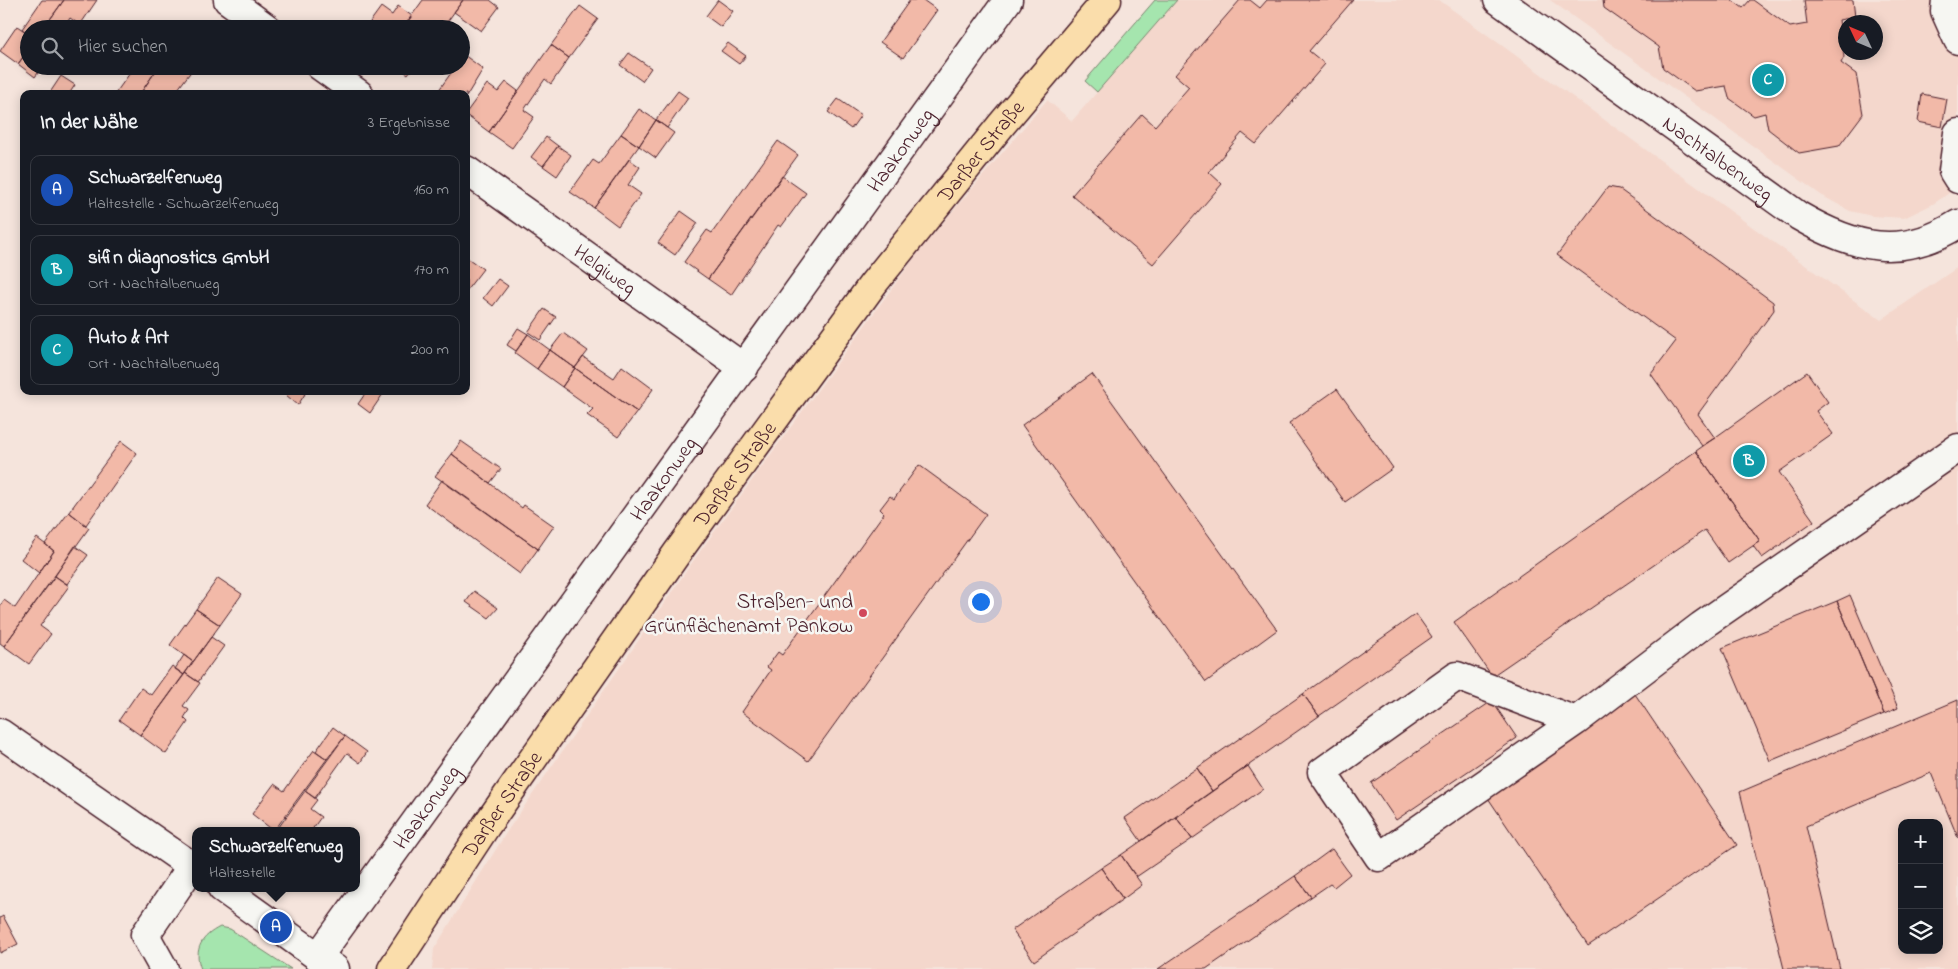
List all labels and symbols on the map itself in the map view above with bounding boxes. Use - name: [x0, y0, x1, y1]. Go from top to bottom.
- north arrow: [1838, 15, 1883, 60]
- pin: C: [1752, 61, 1784, 99]
- street label: Darßer Straße: [930, 94, 1033, 211]
- street label: Haakonweg: [861, 103, 944, 200]
- street label: Nachtalbenweg: [1655, 109, 1779, 211]
- street label: Helgiweg: [566, 238, 642, 305]
- street label: Darßer Straße: [687, 416, 785, 535]
- street label: Haakonweg: [624, 431, 707, 528]
- pin: B: [1733, 442, 1765, 480]
- place label: Straßen- und Grünflächenamt Pankow: [644, 588, 853, 642]
- your location: [968, 589, 994, 615]
- marker: Straßen- und Grünflächenamt Pankow: [857, 607, 869, 619]
- street label: Darßer Straße: [455, 745, 551, 866]
- street label: Haakonweg: [387, 760, 470, 857]
- pin: A: [260, 908, 292, 946]

